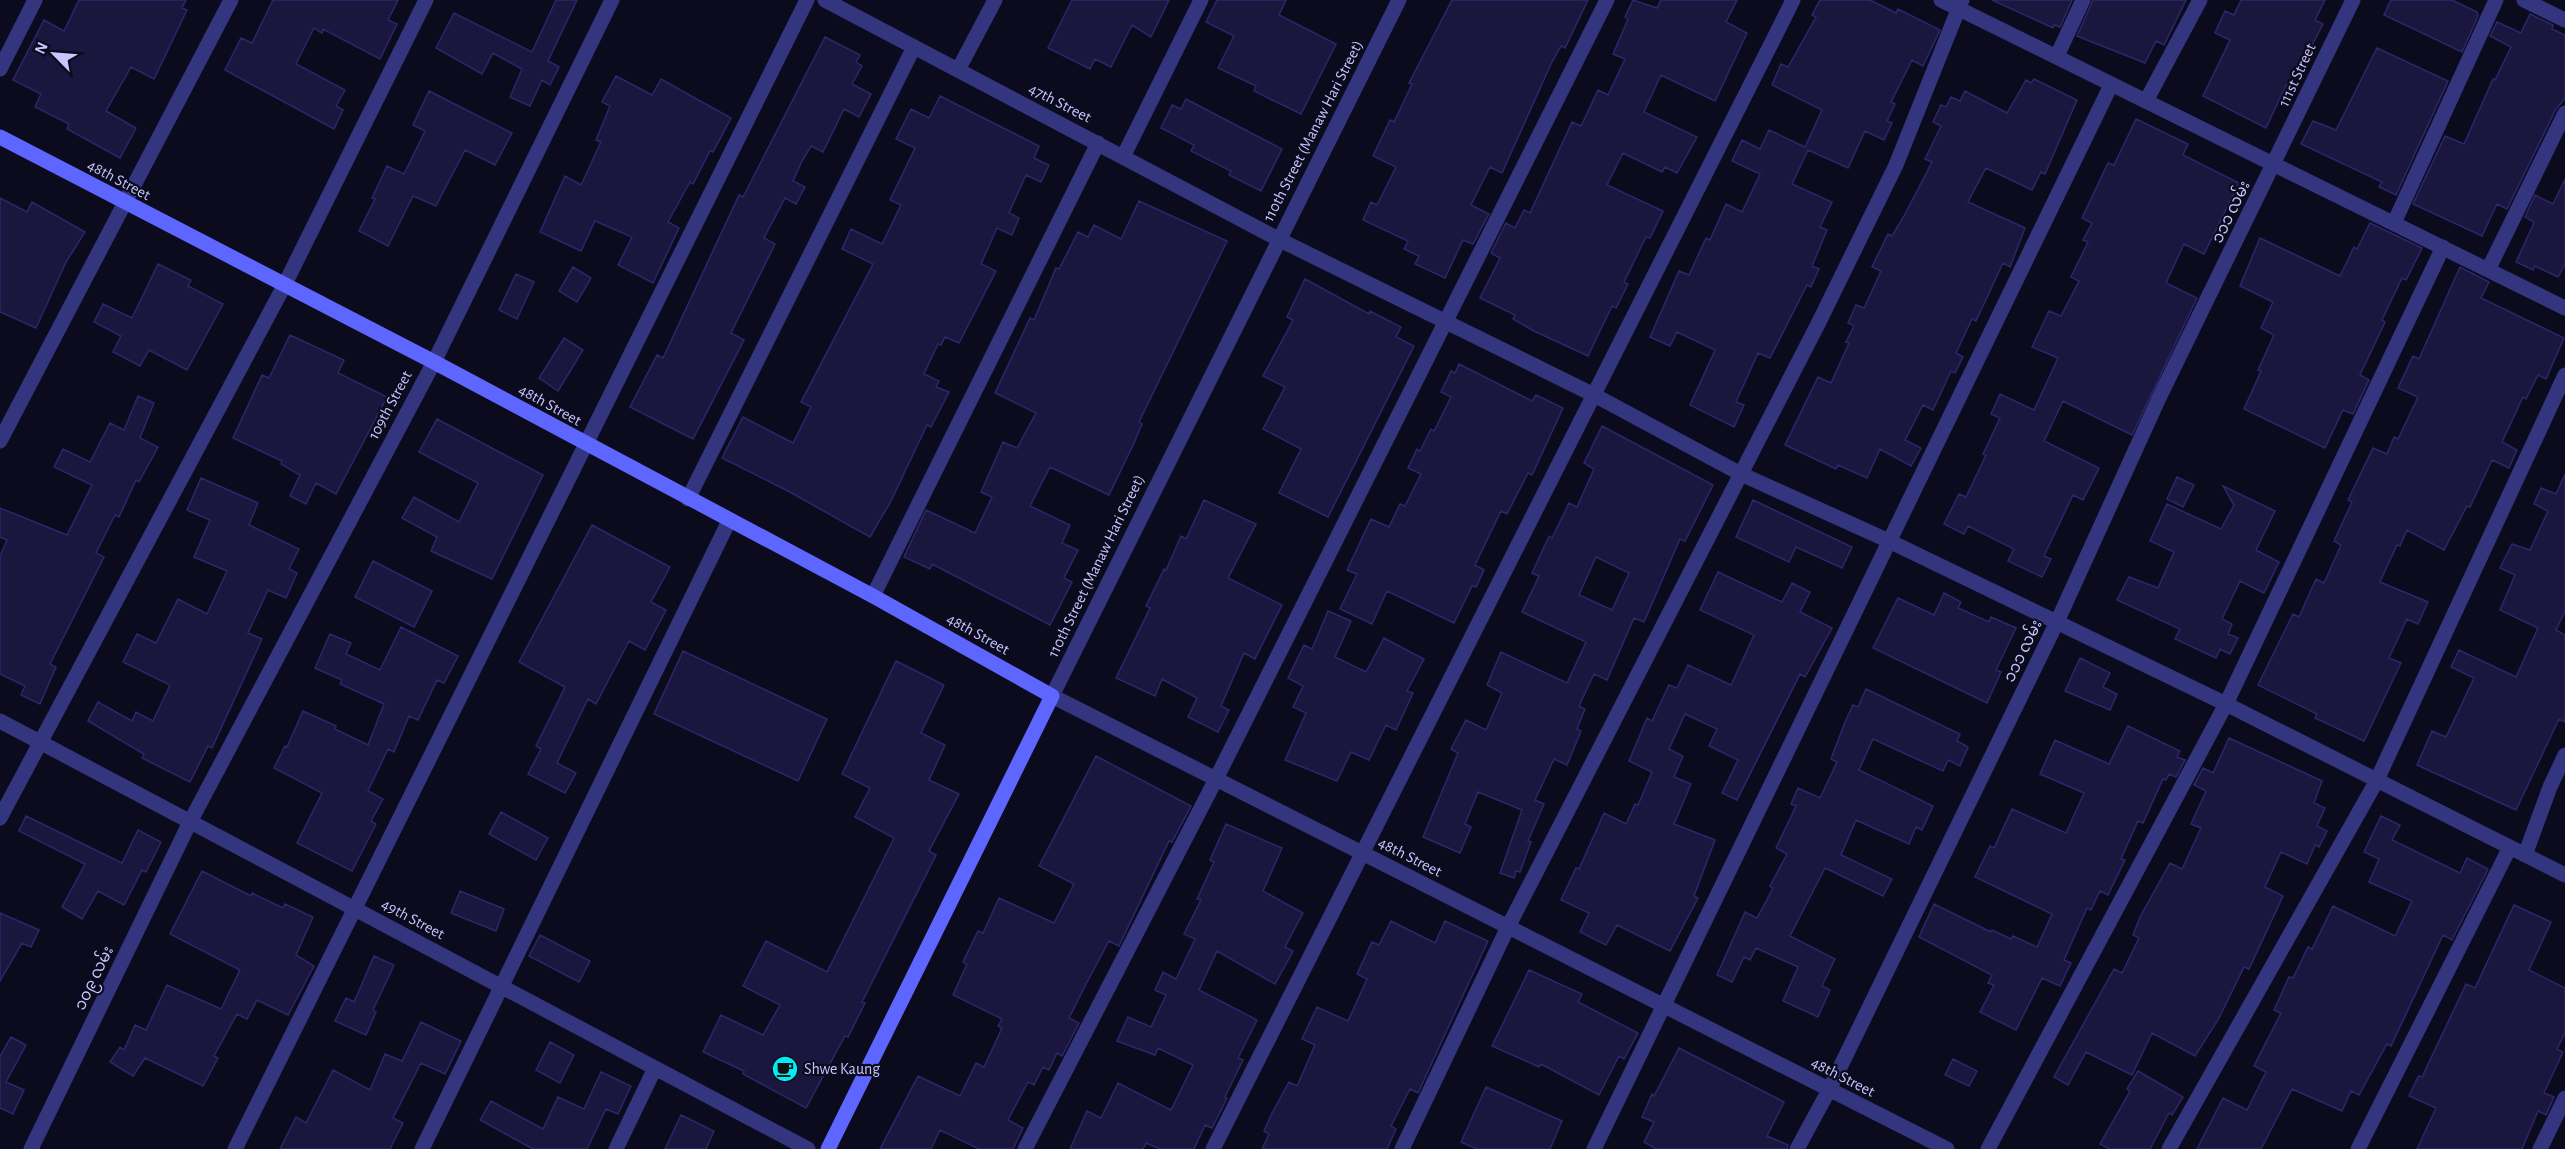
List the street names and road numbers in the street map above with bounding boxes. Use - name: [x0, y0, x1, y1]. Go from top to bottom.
- street label: 110th Street (Manaw Hari Street): [1260, 38, 1366, 224]
- street label: 111st Street: [2275, 41, 2319, 109]
- street label: 47th Street: [1026, 80, 1094, 126]
- street label: 48th Street: [85, 157, 153, 203]
- street label: ၁၁၁ လမ်း: [2206, 177, 2253, 246]
- street label: 109th Street: [365, 368, 415, 442]
- street label: 48th Street: [516, 381, 584, 429]
- street label: 110th Street (Manaw Hari Street): [1045, 472, 1147, 660]
- street label: 48th Street: [944, 610, 1012, 658]
- street label: ၁၁၁ လမ်း: [1998, 616, 2045, 685]
- street label: 48th Street: [1376, 834, 1444, 880]
- street label: 49th Street: [379, 896, 447, 942]
- street label: ၁၀၉ လမ်း: [68, 942, 121, 1015]
- street label: 48th Street: [1809, 1054, 1877, 1100]

